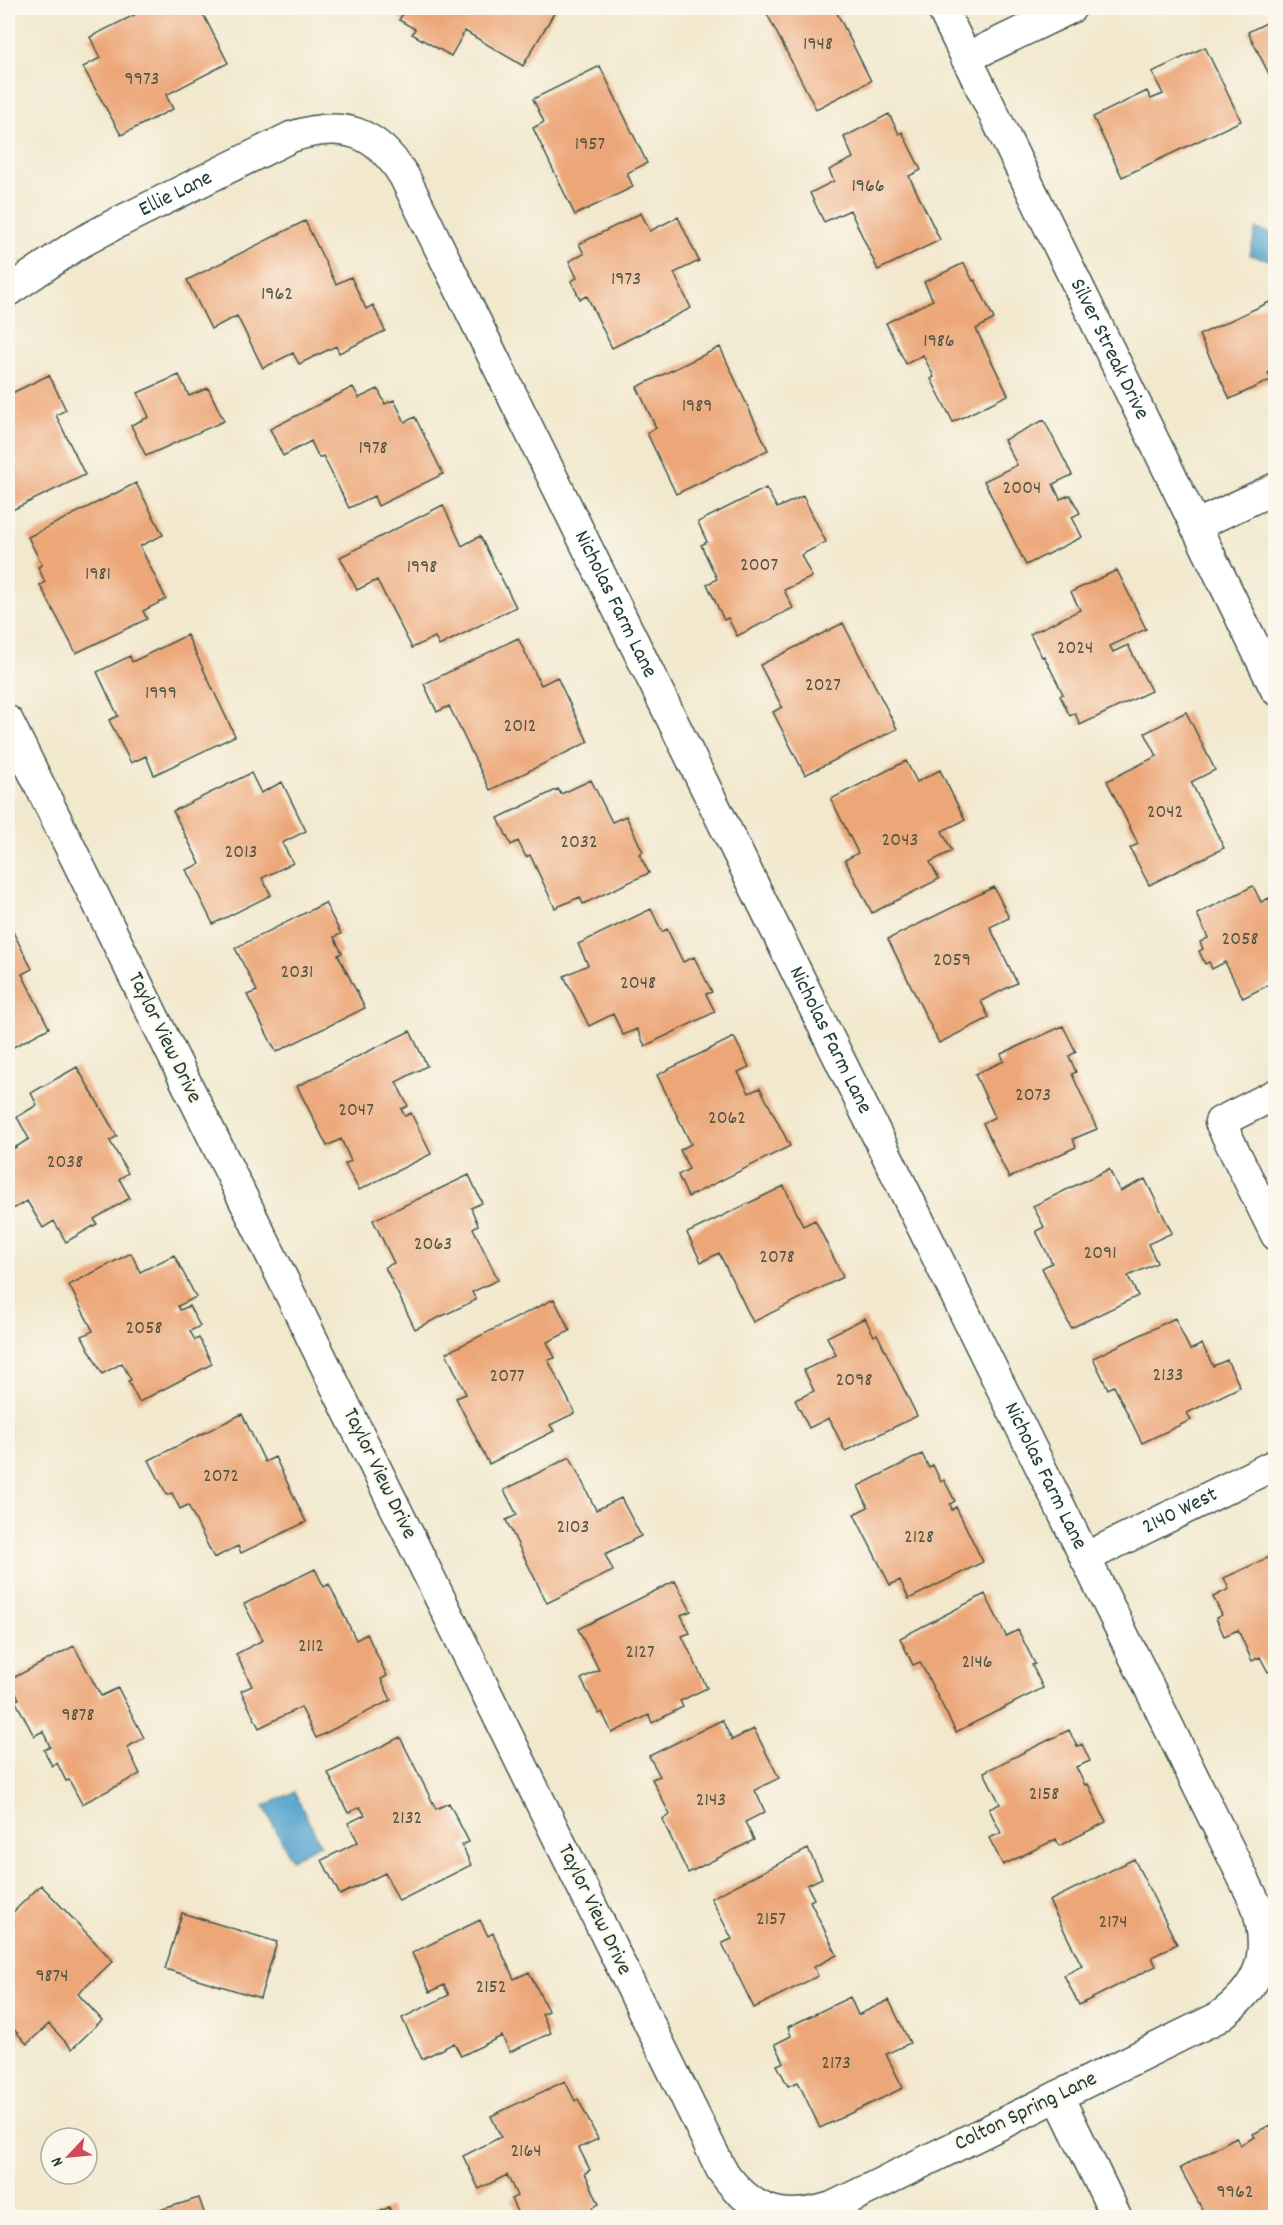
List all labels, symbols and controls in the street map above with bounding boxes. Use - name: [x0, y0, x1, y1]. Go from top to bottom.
- house number: 1948: [803, 31, 833, 59]
- house number: 9973: [125, 66, 159, 94]
- house number: 1957: [575, 131, 605, 159]
- street label: Ellie Lane: [134, 163, 218, 225]
- house number: 1966: [851, 173, 885, 201]
- house number: 1973: [611, 266, 641, 294]
- street label: Silver Streak Drive: [1061, 273, 1157, 425]
- house number: 1962: [261, 281, 293, 309]
- house number: 1986: [923, 328, 955, 356]
- house number: 1989: [682, 393, 712, 421]
- house number: 1978: [358, 435, 388, 463]
- house number: 2004: [1003, 475, 1041, 503]
- street label: Nicholas Farm Lane: [566, 525, 665, 683]
- house number: 2007: [740, 552, 778, 580]
- house number: 1998: [407, 554, 437, 582]
- house number: 1981: [85, 561, 111, 589]
- house number: 2024: [1057, 635, 1093, 663]
- house number: 2027: [805, 672, 841, 700]
- house number: 1999: [145, 680, 177, 708]
- house number: 2012: [504, 713, 536, 741]
- house number: 2042: [1147, 799, 1183, 827]
- house number: 2043: [882, 827, 918, 855]
- house number: 2032: [560, 829, 598, 857]
- house number: 2013: [225, 839, 257, 867]
- house number: 2058: [1222, 926, 1258, 954]
- house number: 2059: [933, 947, 971, 975]
- house number: 2031: [281, 959, 313, 987]
- street label: Nicholas Farm Lane: [781, 961, 880, 1119]
- street label: Taylor View Drive: [119, 967, 209, 1109]
- house number: 2048: [620, 970, 656, 998]
- house number: 2073: [1015, 1082, 1051, 1110]
- house number: 2047: [338, 1097, 374, 1125]
- house number: 2062: [708, 1105, 746, 1133]
- house number: 2038: [47, 1149, 83, 1177]
- house number: 2063: [414, 1231, 452, 1259]
- house number: 2091: [1083, 1240, 1117, 1268]
- house number: 2078: [759, 1244, 795, 1272]
- house number: 2058: [126, 1315, 162, 1343]
- house number: 2133: [1153, 1362, 1183, 1390]
- house number: 2077: [490, 1363, 524, 1391]
- house number: 2098: [836, 1367, 872, 1395]
- street label: Nicholas Farm Lane: [995, 1397, 1095, 1555]
- street label: Taylor View Drive: [334, 1403, 424, 1545]
- house number: 2072: [203, 1463, 239, 1491]
- street label: 2140 West: [1137, 1480, 1223, 1543]
- house number: 2103: [557, 1514, 589, 1542]
- house number: 2128: [904, 1524, 934, 1552]
- house number: 2112: [298, 1633, 324, 1661]
- house number: 2127: [625, 1639, 655, 1667]
- house number: 2146: [961, 1649, 993, 1677]
- house number: 9878: [62, 1702, 94, 1730]
- house number: 2158: [1029, 1781, 1059, 1809]
- house number: 2143: [696, 1787, 726, 1815]
- house number: 2132: [392, 1805, 422, 1833]
- street label: Taylor View Drive: [549, 1839, 639, 1981]
- house number: 2157: [756, 1906, 786, 1934]
- house number: 2174: [1098, 1909, 1128, 1937]
- house number: 9874: [35, 1963, 69, 1991]
- house number: 2152: [475, 1974, 507, 2002]
- house number: 2173: [821, 2050, 851, 2078]
- street label: Colton Spring Lane: [950, 2064, 1102, 2160]
- north arrow: [39, 2126, 99, 2186]
- house number: 2164: [510, 2138, 542, 2166]
- text: N: [46, 2153, 70, 2170]
- house number: 9962: [1217, 2179, 1253, 2207]

